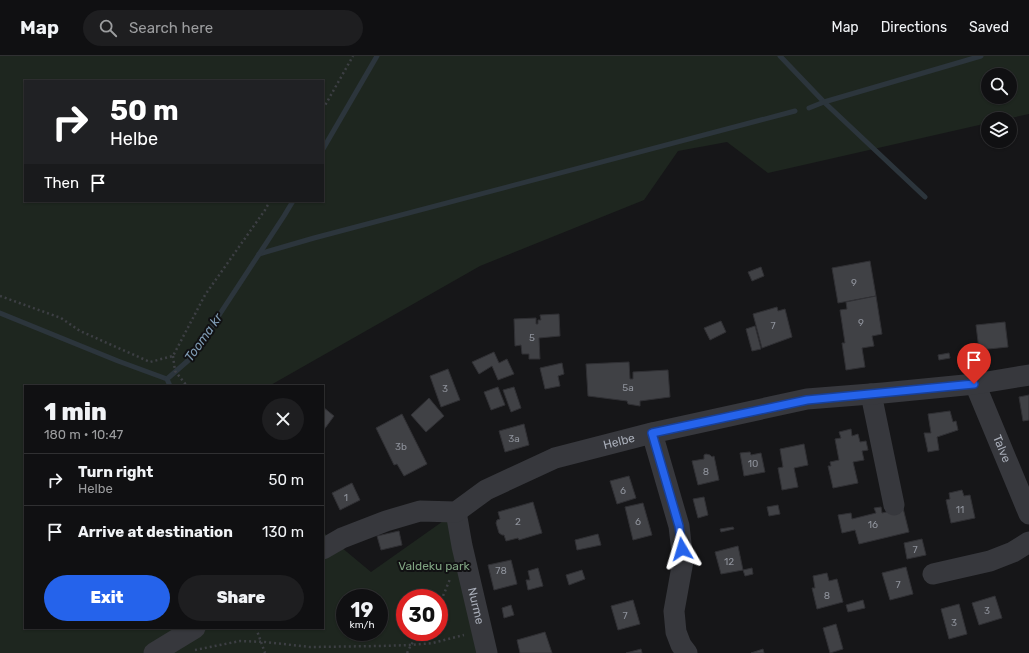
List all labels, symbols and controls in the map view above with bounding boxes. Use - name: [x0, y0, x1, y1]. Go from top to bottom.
- search box: [83, 10, 363, 46]
- text: Map: [20, 16, 59, 39]
- icon: search: [97, 17, 119, 39]
- text: Search here: [129, 19, 213, 37]
- text: Map: [832, 19, 859, 36]
- text: Directions: [881, 19, 947, 36]
- text: Saved: [969, 19, 1009, 36]
- map controls: [981, 68, 1017, 148]
- button: search: [981, 68, 1017, 104]
- text: 50 m: [110, 94, 179, 127]
- icon: right: [44, 96, 96, 148]
- button: layers: [981, 112, 1017, 148]
- text: Helbe: [110, 128, 158, 150]
- icon: arrive: [87, 172, 109, 194]
- text: Then: [44, 174, 79, 192]
- house number: 9: [851, 277, 857, 289]
- water label: Tooma kr: [181, 309, 226, 364]
- house number: 9: [858, 317, 864, 329]
- house number: 7: [770, 320, 776, 332]
- house number: 5: [529, 332, 535, 344]
- pin: [957, 343, 991, 384]
- icon: arrive: [963, 349, 985, 371]
- house number: 5a: [622, 382, 634, 394]
- house number: 3: [442, 383, 448, 395]
- text: 1 min: [44, 398, 107, 426]
- button: close: [262, 398, 304, 440]
- text: 180 m · 10:47: [44, 427, 123, 442]
- street label: Helbe: [602, 431, 637, 452]
- house number: 3a: [508, 433, 520, 445]
- street label: Talve: [990, 433, 1014, 465]
- house number: 3b: [395, 441, 407, 453]
- house number: 10: [748, 458, 758, 470]
- text: Turn right: [78, 463, 153, 481]
- house number: 8: [703, 466, 709, 478]
- icon: right: [44, 469, 66, 491]
- text: 50 m: [269, 471, 304, 489]
- text: Helbe: [78, 481, 113, 496]
- house number: 6: [620, 485, 626, 497]
- house number: 1: [344, 492, 348, 504]
- house number: 11: [956, 504, 964, 516]
- house number: 2: [515, 516, 521, 528]
- house number: 6: [635, 516, 641, 528]
- house number: 16: [868, 519, 878, 531]
- icon: arrive: [44, 521, 66, 543]
- text: Arrive at destination: [78, 523, 233, 541]
- text: 130 m: [262, 523, 304, 541]
- position arrow: [661, 528, 703, 570]
- house number: 7: [912, 544, 918, 556]
- house number: 12: [724, 556, 734, 568]
- park label: Valdeku park: [398, 559, 471, 573]
- house number: 78: [495, 565, 507, 577]
- button: Exit: [44, 575, 170, 621]
- button: Share: [178, 575, 304, 621]
- house number: 7: [895, 579, 901, 591]
- street label: Nurme: [465, 586, 487, 626]
- speed limit sign: 30: [396, 589, 448, 641]
- house number: 8: [824, 590, 830, 602]
- text: 19: [351, 598, 373, 622]
- house number: 3: [984, 605, 990, 617]
- house number: 7: [622, 610, 628, 622]
- house number: 3: [951, 617, 957, 629]
- text: km/h: [350, 619, 374, 631]

